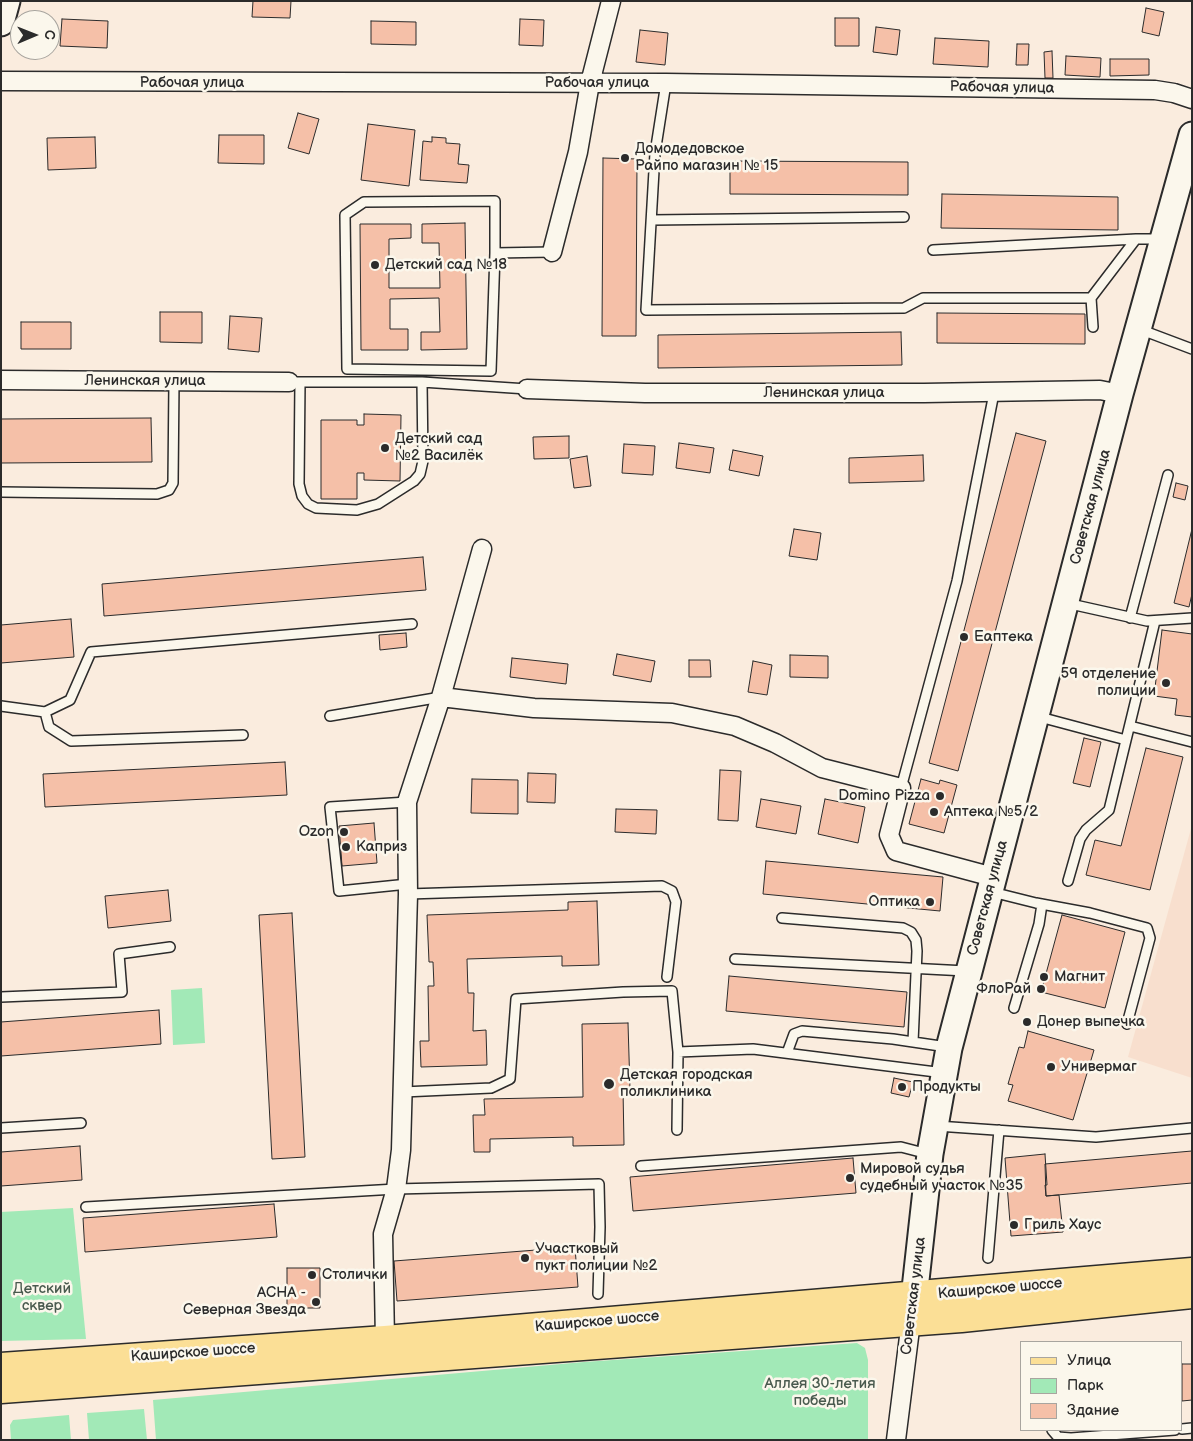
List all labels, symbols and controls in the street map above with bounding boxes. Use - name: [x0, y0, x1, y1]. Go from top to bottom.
- north arrow: [10, 10, 60, 60]
- text: С: [41, 30, 58, 40]
- street label: Рабочая улица: [140, 74, 244, 92]
- street label: Рабочая улица: [545, 74, 649, 92]
- street label: Рабочая улица: [949, 78, 1055, 98]
- place label: Домодедовское Райпо магазин № 15: [635, 140, 778, 175]
- marker: Домодедовское Райпо магазин № 15: [619, 152, 631, 164]
- place label: Детский сад №18: [385, 256, 507, 274]
- marker: Детский сад №18: [369, 259, 381, 271]
- street label: Ленинская улица: [84, 372, 206, 390]
- street label: Ленинская улица: [763, 384, 885, 402]
- place label: Детский сад №2 Василёк: [395, 430, 483, 465]
- marker: Детский сад №2 Василёк: [379, 442, 391, 454]
- street label: Советская улица: [1067, 447, 1115, 567]
- place label: Еаптека: [974, 628, 1033, 646]
- marker: Еаптека: [958, 631, 970, 643]
- place label: 59 отделение полиции: [1061, 665, 1156, 700]
- marker: 59 отделение полиции: [1160, 677, 1172, 689]
- place label: Domino Pizza: [838, 787, 930, 805]
- marker: Domino Pizza: [934, 790, 946, 802]
- place label: Аптека №5/2: [944, 803, 1038, 821]
- marker: Аптека №5/2: [928, 806, 940, 818]
- place label: Ozon: [299, 823, 334, 841]
- marker: Ozon: [338, 826, 350, 838]
- place label: Каприз: [356, 838, 407, 856]
- street label: Советская улица: [964, 838, 1012, 958]
- marker: Каприз: [340, 841, 352, 853]
- place label: Оптика: [869, 893, 920, 911]
- marker: Оптика: [924, 896, 936, 908]
- place label: Магнит: [1054, 968, 1105, 986]
- marker: Магнит: [1038, 971, 1050, 983]
- place label: ФлоРай: [976, 980, 1031, 998]
- marker: ФлоРай: [1035, 983, 1047, 995]
- place label: Донер выпечка: [1037, 1013, 1145, 1031]
- marker: Донер выпечка: [1021, 1016, 1033, 1028]
- place label: Универмаг: [1061, 1058, 1137, 1076]
- marker: Универмаг: [1045, 1061, 1057, 1073]
- place label: Детская городская поликлиника: [620, 1066, 753, 1101]
- marker: Детская городская поликлиника: [602, 1077, 616, 1091]
- place label: Продукты: [912, 1078, 981, 1096]
- marker: Продукты: [896, 1081, 908, 1093]
- place label: Мировой судья судебный участок №35: [860, 1160, 1023, 1195]
- marker: Мировой судья судебный участок №35: [844, 1172, 856, 1184]
- place label: Гриль Хаус: [1024, 1216, 1101, 1234]
- marker: Гриль Хаус: [1008, 1219, 1020, 1231]
- street label: Советская улица: [898, 1236, 930, 1356]
- place label: Участковый пукт полиции №2: [535, 1240, 657, 1275]
- marker: Участковый пукт полиции №2: [519, 1252, 531, 1264]
- place label: Столички: [322, 1266, 388, 1284]
- marker: Столички: [306, 1269, 318, 1281]
- street label: Каширское шоссе: [937, 1275, 1063, 1303]
- park label: Детский сквер: [13, 1280, 71, 1315]
- place label: АСНА - Северная Звезда: [183, 1284, 306, 1319]
- marker: АСНА - Северная Звезда: [310, 1296, 322, 1308]
- street label: Каширское шоссе: [534, 1308, 660, 1336]
- street label: Каширское шоссе: [130, 1340, 256, 1366]
- legend: [1020, 1341, 1183, 1431]
- text: Улица: [1067, 1351, 1111, 1370]
- park label: Аллея 30-летия победы: [765, 1375, 875, 1410]
- text: Парк: [1067, 1376, 1104, 1395]
- text: Здание: [1067, 1401, 1119, 1420]

